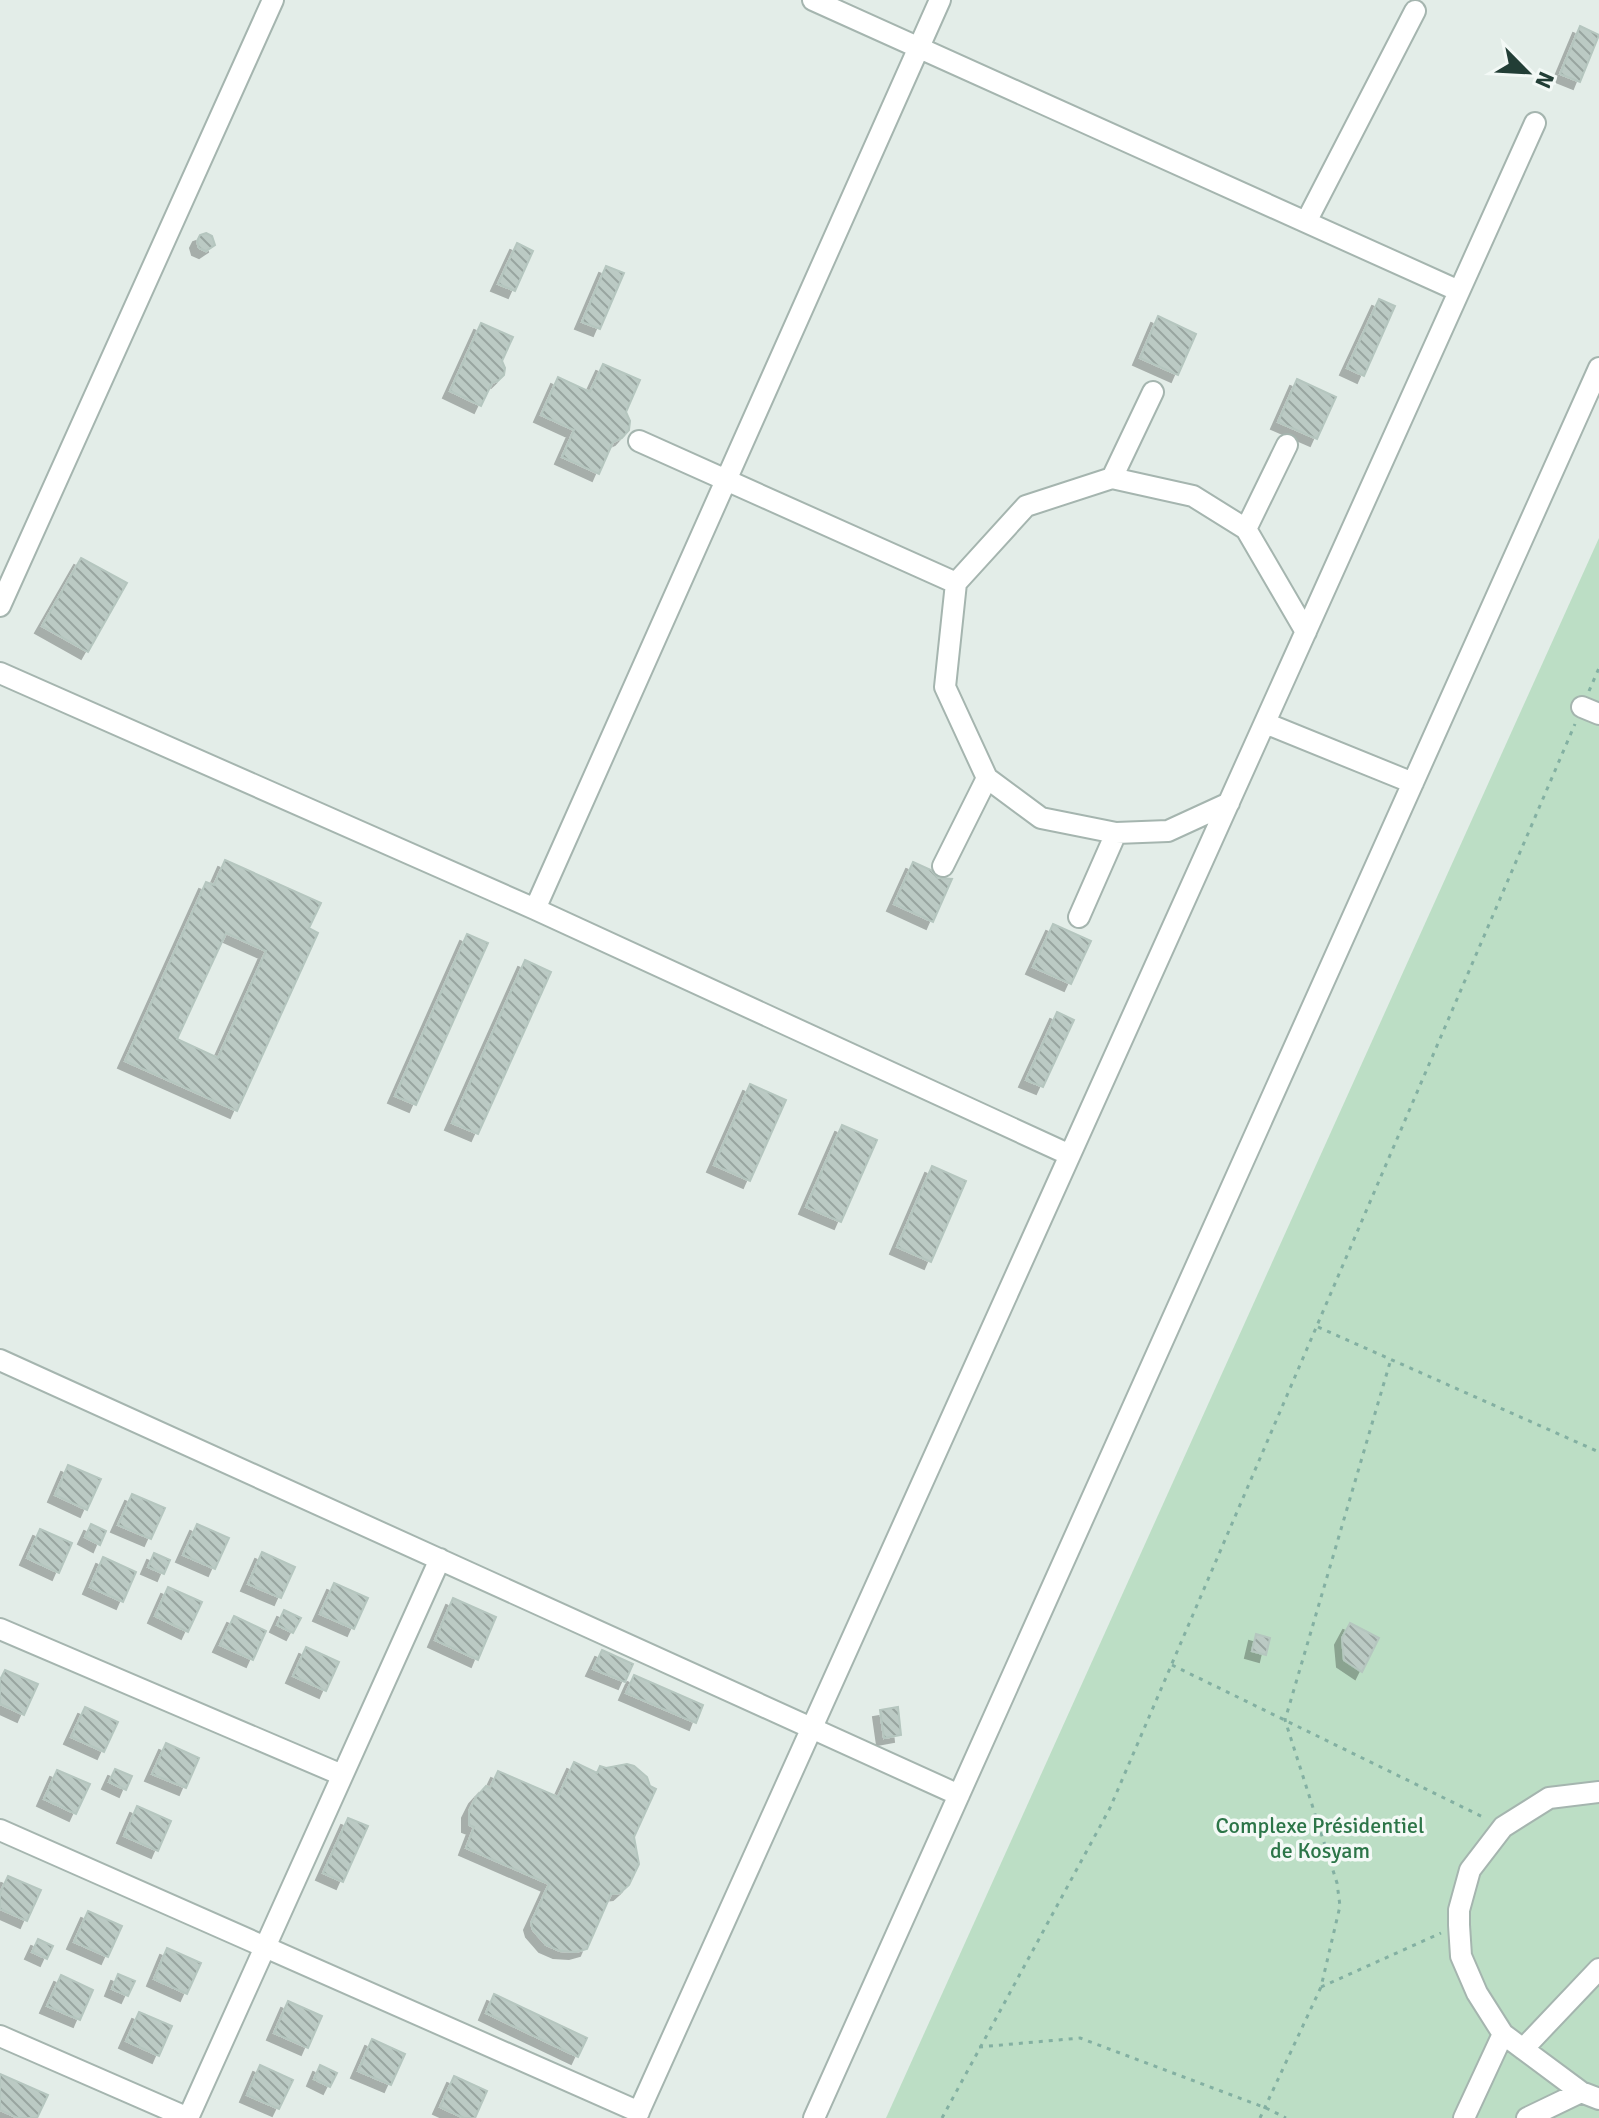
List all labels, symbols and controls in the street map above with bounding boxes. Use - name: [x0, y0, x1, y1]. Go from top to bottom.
- north arrow: [1487, 32, 1567, 112]
- text: N: [1529, 67, 1560, 92]
- park label: Complexe Présidentiel de Kosyam: [1216, 1812, 1425, 1864]

